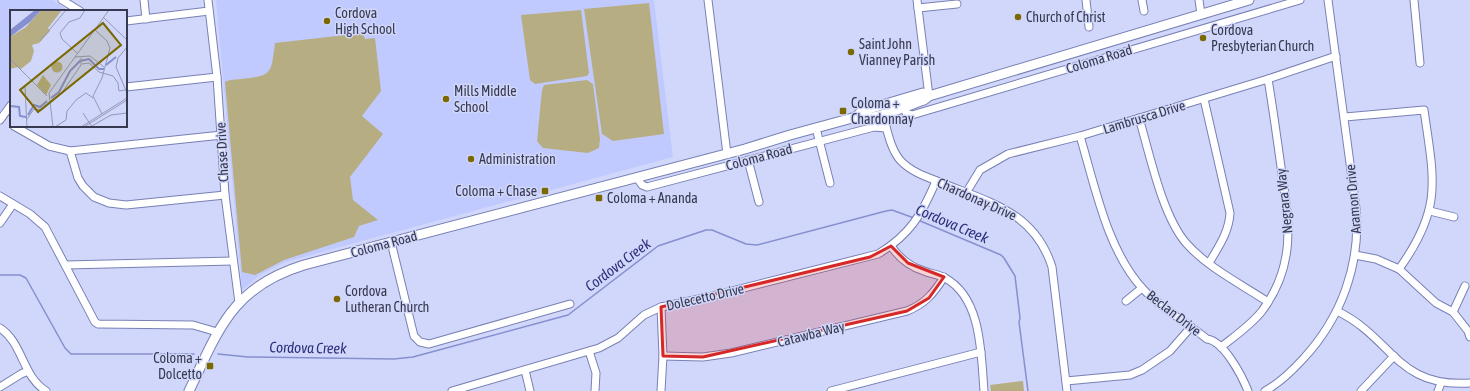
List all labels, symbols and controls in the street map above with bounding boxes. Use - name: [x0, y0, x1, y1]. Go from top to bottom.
- place label: Cordova High School: [335, 5, 396, 37]
- place label: Church of Christ: [1026, 9, 1106, 25]
- inset map: [10, 10, 127, 127]
- marker: Church of Christ: [1013, 12, 1023, 22]
- marker: Cordova High School: [322, 16, 332, 26]
- place label: Cordova Presbyterian Church: [1211, 22, 1314, 54]
- marker: Cordova Presbyterian Church: [1198, 33, 1208, 43]
- place label: Saint John Vianney Parish: [859, 36, 935, 68]
- street label: Coloma Road: [1064, 41, 1134, 77]
- marker: Saint John Vianney Parish: [846, 47, 856, 57]
- place label: Mills Middle School: [454, 83, 517, 115]
- marker: Mills Middle School: [441, 94, 451, 104]
- place label: Coloma + Chardonnay: [851, 95, 914, 127]
- street label: Lambrusca Drive: [1101, 97, 1187, 137]
- marker: Coloma + Chardonnay: [838, 106, 848, 116]
- street label: Chase Drive: [212, 122, 232, 182]
- street label: Coloma Road: [724, 140, 794, 174]
- place label: Administration: [479, 151, 556, 167]
- marker: Administration: [466, 154, 476, 164]
- street label: Aramon Drive: [1342, 164, 1364, 234]
- street label: Negrara Way: [1273, 167, 1295, 234]
- street label: Chardonay Drive: [935, 174, 1019, 224]
- place label: Coloma + Chase: [455, 183, 537, 199]
- marker: Coloma + Chase: [540, 186, 550, 196]
- place label: Coloma + Ananda: [607, 190, 698, 206]
- marker: Coloma + Ananda: [594, 193, 604, 203]
- water label: Cordova Creek: [913, 201, 992, 247]
- street label: Coloma Road: [349, 227, 419, 261]
- water label: Cordova Creek: [582, 234, 654, 295]
- street label: Dolecetto Drive: [665, 280, 745, 314]
- place label: Cordova Lutheran Church: [345, 283, 429, 315]
- street label: Beclan Drive: [1144, 287, 1204, 339]
- marker: Cordova Lutheran Church: [332, 294, 342, 304]
- street label: Catawba Way: [776, 318, 847, 350]
- water label: Cordova Creek: [269, 338, 347, 357]
- place label: Coloma + Dolcetto: [153, 350, 202, 382]
- marker: Coloma + Dolcetto: [205, 361, 215, 371]

